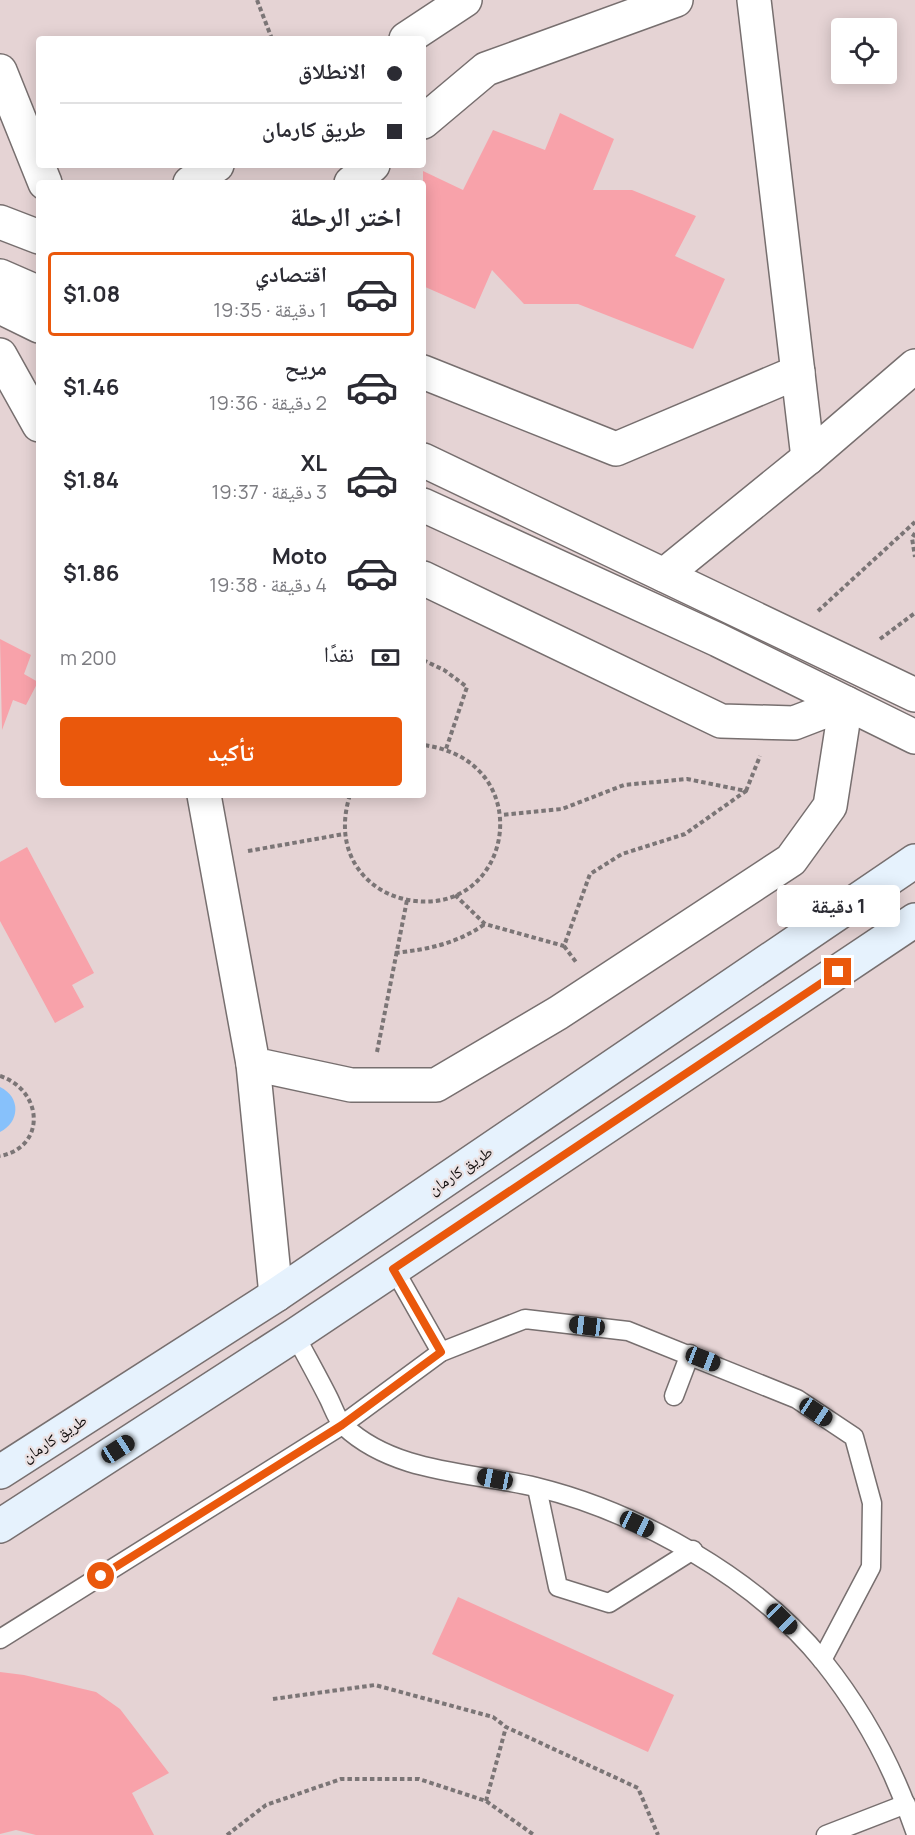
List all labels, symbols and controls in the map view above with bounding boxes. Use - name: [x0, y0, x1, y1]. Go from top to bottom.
- map controls: [831, 18, 897, 84]
- button: locate: [831, 18, 897, 84]
- text: الانطلاق: [298, 56, 366, 86]
- text: طريق كارمان: [262, 114, 366, 144]
- text: اختر الرحلة: [290, 197, 402, 234]
- text: اقتصادي: [255, 259, 327, 289]
- icon: car: [345, 267, 399, 321]
- text: $1.08: [63, 279, 120, 309]
- text: 1 دقيقة · 19:35: [213, 296, 327, 323]
- text: مريح: [284, 352, 327, 382]
- icon: car: [345, 360, 399, 414]
- text: $1.46: [63, 372, 119, 402]
- text: 2 دقيقة · 19:36: [209, 389, 327, 416]
- text: XL: [301, 448, 327, 478]
- icon: car: [345, 453, 399, 507]
- text: $1.84: [63, 465, 119, 495]
- text: 3 دقيقة · 19:37: [211, 478, 327, 505]
- text: Moto: [272, 541, 327, 571]
- icon: car: [345, 546, 399, 600]
- text: $1.86: [63, 558, 119, 588]
- text: 4 دقيقة · 19:38: [209, 571, 327, 598]
- text: نقدًا: [324, 639, 354, 669]
- icon: cash: [369, 641, 402, 674]
- text: 200 m: [60, 644, 117, 671]
- button: تأكيد: [60, 717, 402, 786]
- callout: 1 دقيقة: [776, 885, 900, 927]
- text: 1 دقيقة: [811, 892, 866, 919]
- route end: [824, 958, 851, 985]
- street label: طريق كارمان: [423, 1140, 497, 1200]
- car: [568, 1315, 606, 1337]
- car: [683, 1344, 723, 1374]
- car: [796, 1394, 836, 1430]
- street label: طريق كارمان: [17, 1409, 91, 1467]
- car: [98, 1432, 138, 1466]
- car: [476, 1467, 514, 1491]
- car: [617, 1508, 657, 1540]
- route start: [87, 1562, 114, 1589]
- car: [763, 1600, 801, 1638]

